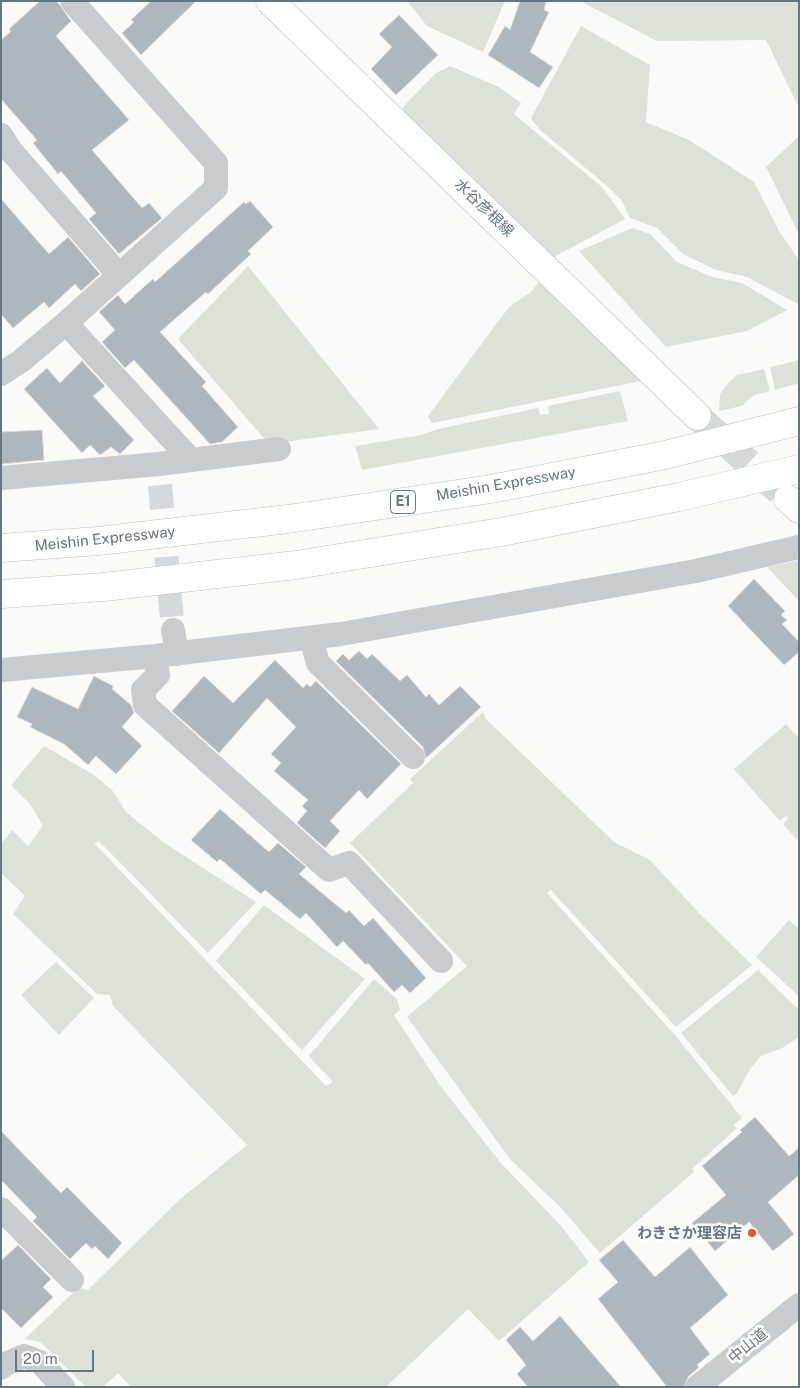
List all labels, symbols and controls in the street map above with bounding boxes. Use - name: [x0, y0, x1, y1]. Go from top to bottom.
- street label: 水谷彦根線: [451, 175, 517, 241]
- street label: Meishin Expressway: [435, 463, 577, 505]
- road number: E1: [390, 491, 416, 514]
- street label: Meishin Expressway: [34, 523, 176, 555]
- place label: わきさか理容店: [637, 1224, 742, 1242]
- marker: わきさか理容店: [746, 1227, 758, 1239]
- street label: 中山道: [725, 1325, 771, 1367]
- scale bar: [18, 1340, 96, 1372]
- text: 20 m: [23, 1350, 58, 1367]

